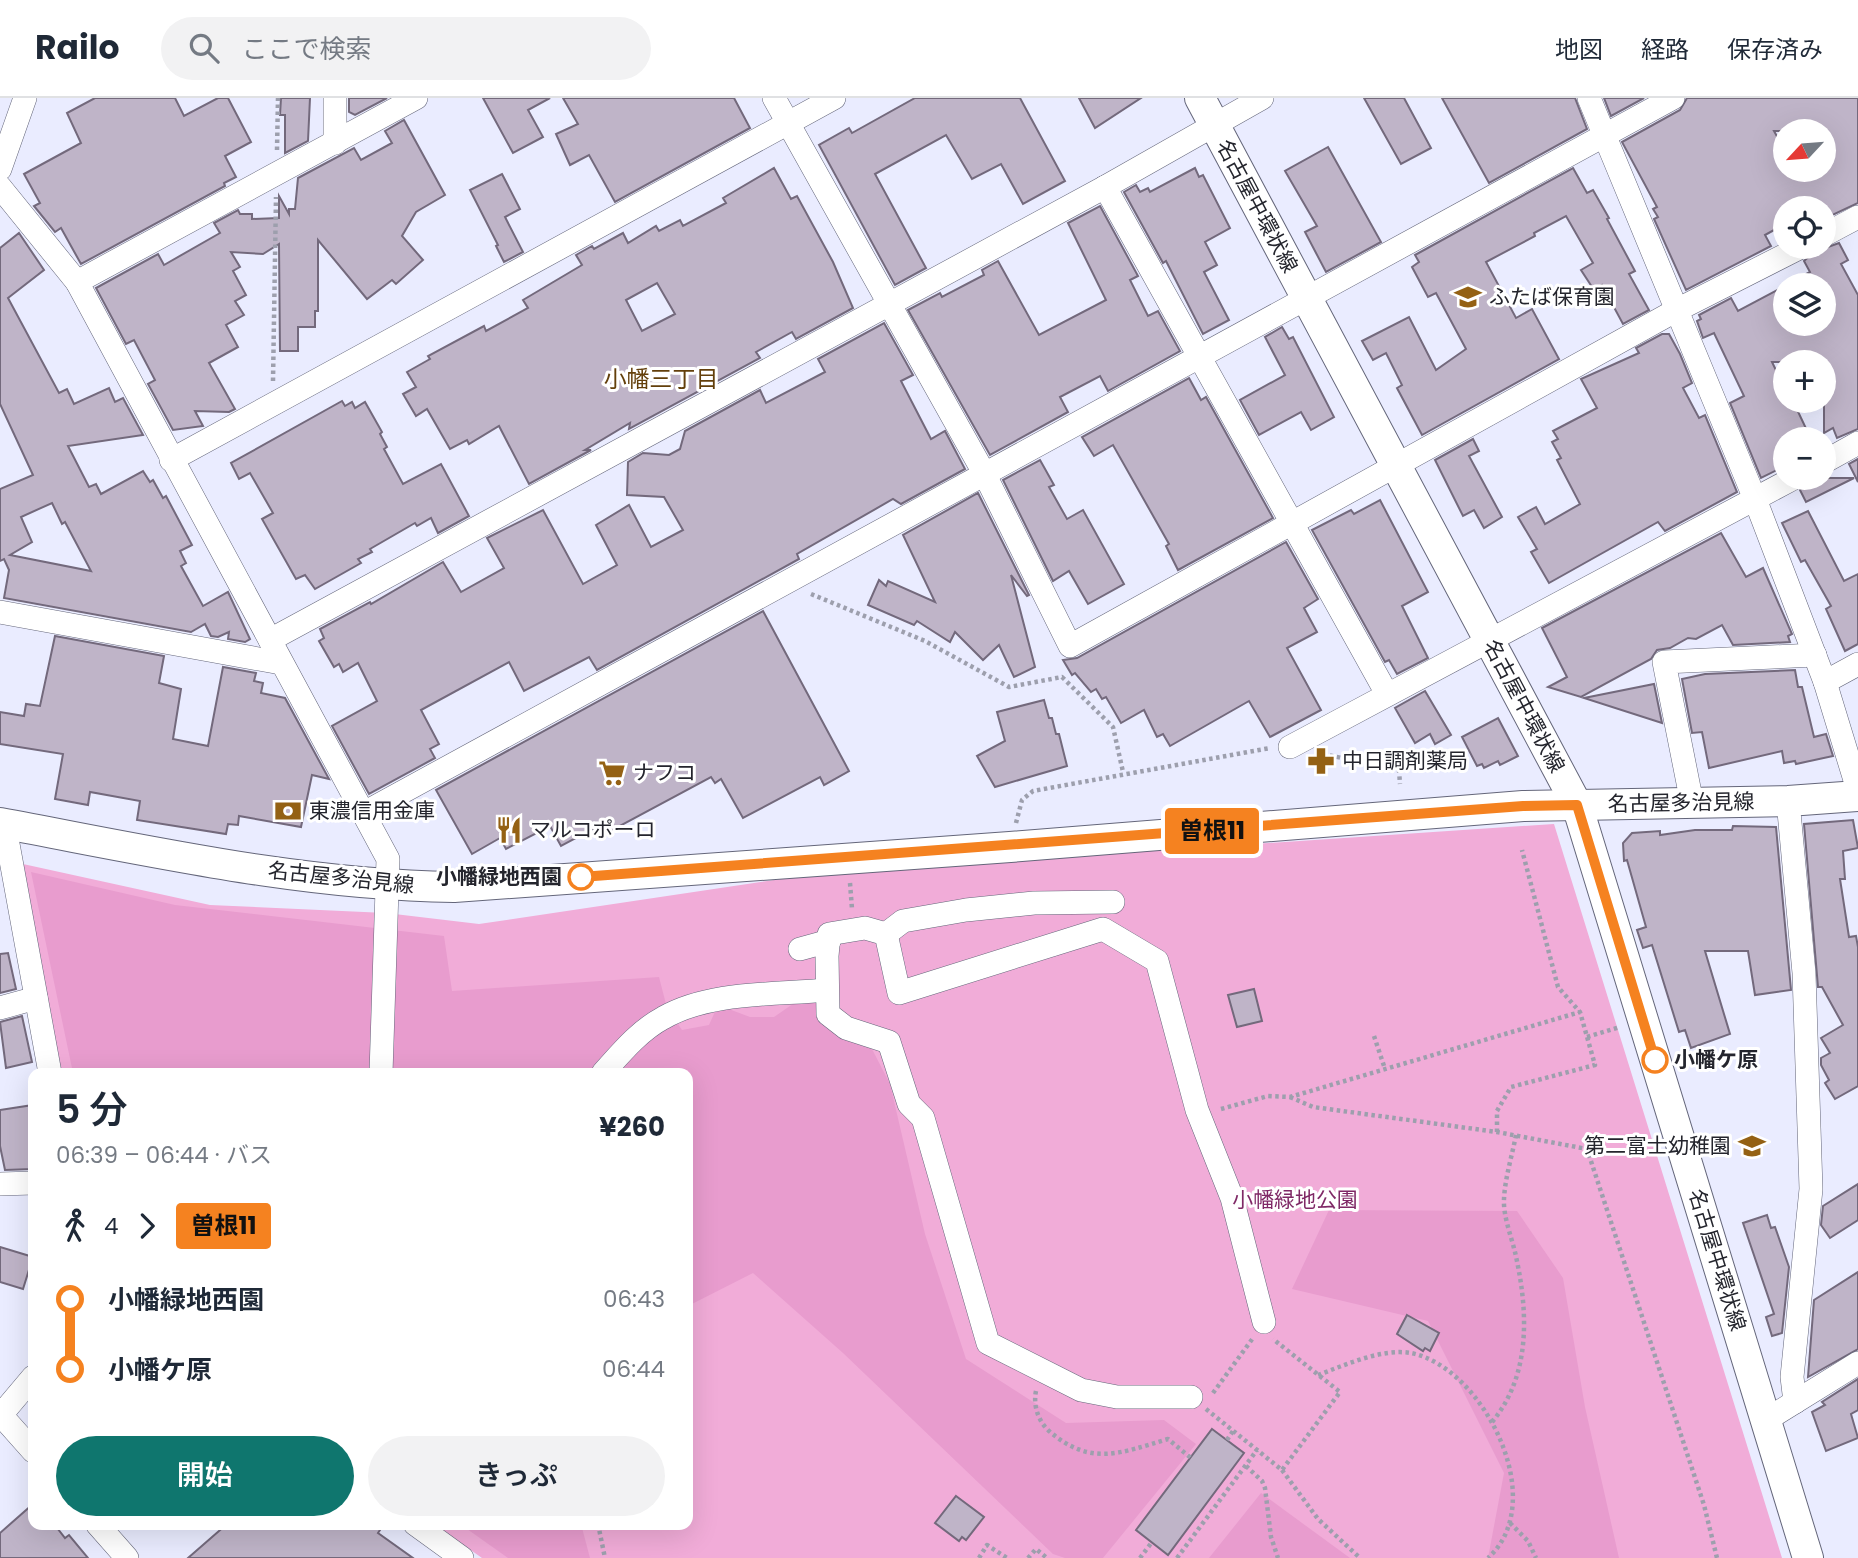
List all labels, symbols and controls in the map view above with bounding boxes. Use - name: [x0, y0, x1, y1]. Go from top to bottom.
- search box: [161, 17, 651, 80]
- text: Railo: [35, 24, 119, 71]
- icon: search: [185, 29, 223, 67]
- text: ここで検索: [241, 31, 371, 67]
- text: 地図: [1555, 33, 1603, 66]
- text: 経路: [1641, 33, 1689, 66]
- text: 保存済み: [1727, 33, 1823, 66]
- north arrow: [1773, 119, 1836, 182]
- map controls: [1773, 119, 1836, 490]
- street label: 名古屋中環状線: [1210, 134, 1305, 277]
- button: locate: [1773, 196, 1836, 259]
- button: layers: [1773, 273, 1836, 336]
- school or university icon: ふたば保育園: [1453, 282, 1483, 312]
- place label: ふたば保育園: [1489, 282, 1615, 311]
- button: +: [1773, 350, 1836, 413]
- district label: 小幡三丁目: [604, 363, 719, 395]
- button: −: [1773, 427, 1836, 490]
- street label: 名古屋中環状線: [1477, 634, 1572, 777]
- pharmacy icon: 中日調剤薬局: [1306, 746, 1336, 776]
- place label: 中日調剤薬局: [1342, 746, 1468, 775]
- supermarket icon: ナフコ: [597, 758, 627, 788]
- place label: ナフコ: [633, 758, 696, 787]
- street label: 名古屋多治見線: [1607, 787, 1755, 818]
- bank icon: 東濃信用金庫: [273, 796, 303, 826]
- place label: 東濃信用金庫: [309, 796, 435, 825]
- line badge: 曽根11: [1163, 808, 1261, 854]
- text: 曽根11: [1179, 814, 1245, 847]
- restaurant icon: マルコポーロ: [494, 815, 524, 845]
- place label: マルコポーロ: [530, 815, 656, 844]
- street label: 名古屋多治見線: [266, 855, 416, 900]
- place label: 小幡緑地西園: [436, 862, 562, 891]
- marker: 小幡緑地西園: [568, 864, 594, 890]
- place label: 小幡ケ原: [1674, 1045, 1758, 1074]
- marker: 小幡ケ原: [1642, 1047, 1668, 1073]
- text: 5 分: [56, 1083, 128, 1136]
- text: ¥260: [599, 1109, 665, 1145]
- place label: 第二富士幼稚園: [1584, 1131, 1731, 1160]
- school or university icon: 第二富士幼稚園: [1737, 1131, 1767, 1161]
- text: 06:39 – 06:44 · バス: [56, 1139, 272, 1171]
- park label: 小幡緑地公園: [1232, 1185, 1358, 1214]
- street label: 名古屋中環状線: [1682, 1185, 1753, 1334]
- icon: walk: [56, 1207, 94, 1245]
- icon: forward: [128, 1207, 166, 1245]
- text: 曽根11: [190, 1209, 257, 1242]
- text: 4: [104, 1210, 118, 1242]
- text: 小幡緑地西園: [108, 1282, 264, 1318]
- text: 06:43: [603, 1283, 665, 1315]
- text: 小幡ケ原: [108, 1352, 212, 1388]
- text: 06:44: [602, 1353, 665, 1385]
- button: 開始: [56, 1436, 354, 1516]
- button: きっぷ: [368, 1436, 665, 1516]

